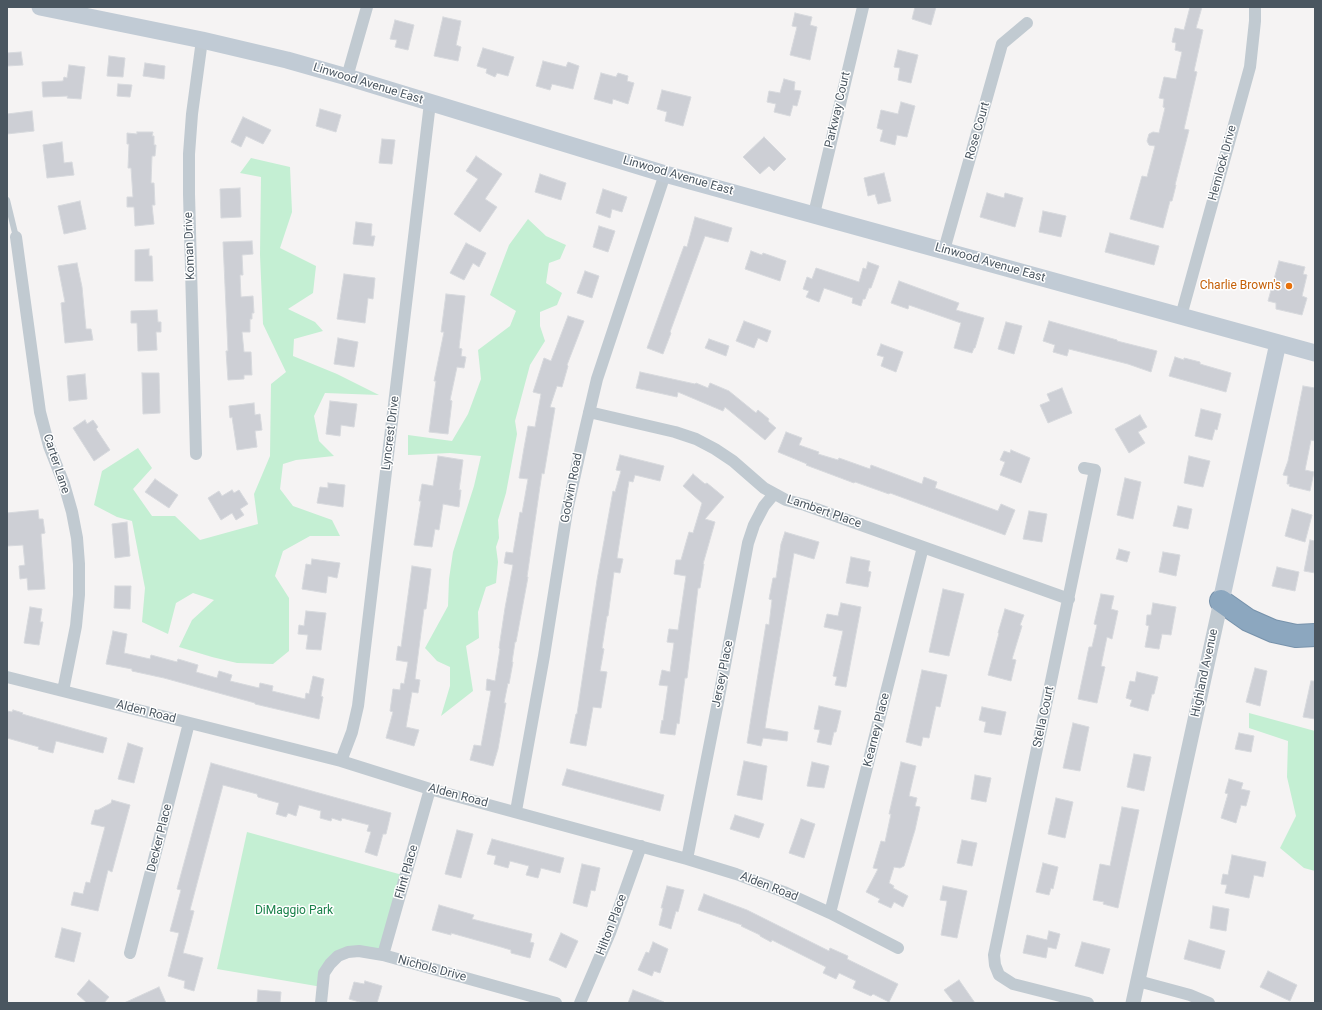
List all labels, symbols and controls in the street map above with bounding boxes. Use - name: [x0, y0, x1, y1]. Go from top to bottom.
- street label: Linwood Avenue East: [311, 60, 425, 108]
- street label: Parkway Court: [822, 70, 854, 150]
- street label: Rose Court: [963, 101, 993, 161]
- street label: Hemlock Drive: [1206, 124, 1240, 202]
- street label: Linwood Avenue East: [621, 153, 735, 199]
- street label: Koman Drive: [182, 212, 198, 280]
- street label: Linwood Avenue East: [933, 240, 1047, 286]
- place label: Charlie Brown's: [1200, 279, 1281, 293]
- marker: Charlie Brown's: [1284, 281, 1294, 291]
- street label: Lyncrest Drive: [379, 395, 403, 471]
- street label: Carter Lane: [40, 432, 72, 496]
- street label: Godwin Road: [558, 452, 586, 524]
- street label: Lambert Place: [785, 493, 863, 531]
- street label: Highland Avenue: [1189, 628, 1221, 718]
- street label: Jersey Place: [709, 639, 737, 709]
- street label: Stella Court: [1030, 685, 1058, 749]
- street label: Kearney Place: [861, 692, 893, 768]
- street label: Alden Road: [115, 698, 177, 726]
- street label: Alden Road: [427, 781, 489, 811]
- street label: Decker Place: [145, 803, 175, 873]
- street label: Flint Place: [392, 843, 422, 901]
- street label: Alden Road: [738, 869, 800, 905]
- street label: Hilton Place: [594, 892, 630, 958]
- park label: DiMaggio Park: [255, 904, 333, 918]
- street label: Nichols Drive: [396, 953, 468, 985]

